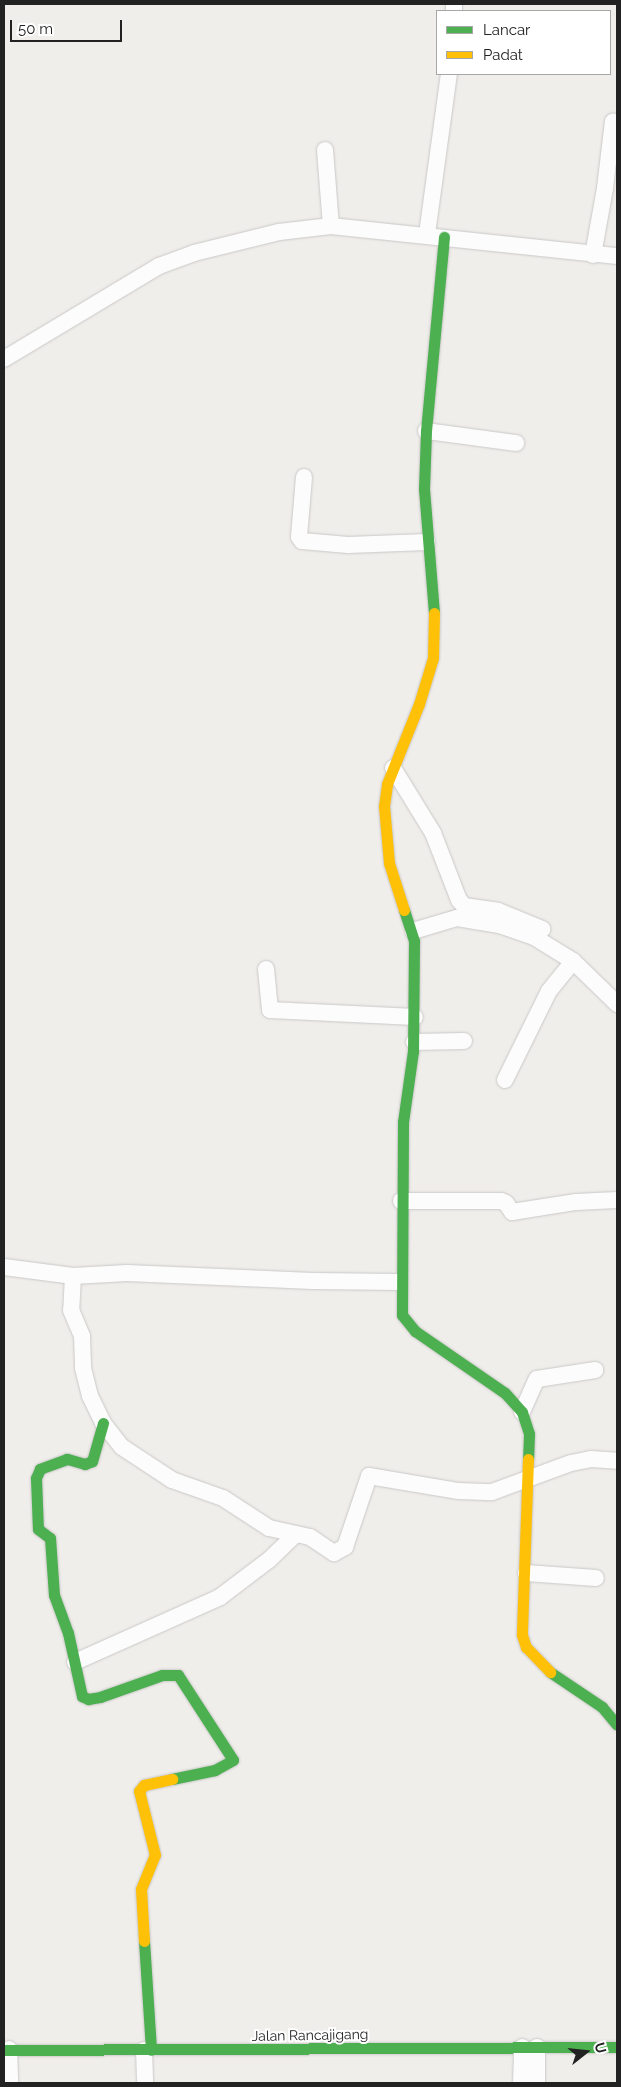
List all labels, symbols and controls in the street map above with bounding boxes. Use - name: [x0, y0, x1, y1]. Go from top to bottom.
- scale bar: [12, 10, 125, 42]
- legend: [436, 10, 611, 75]
- text: 50 m: [18, 20, 53, 38]
- text: Lancar: [483, 21, 530, 39]
- text: Padat: [483, 46, 523, 64]
- street label: Jalan Rancajigang: [251, 2026, 369, 2044]
- north arrow: [561, 2027, 611, 2077]
- text: U: [591, 2041, 610, 2055]

